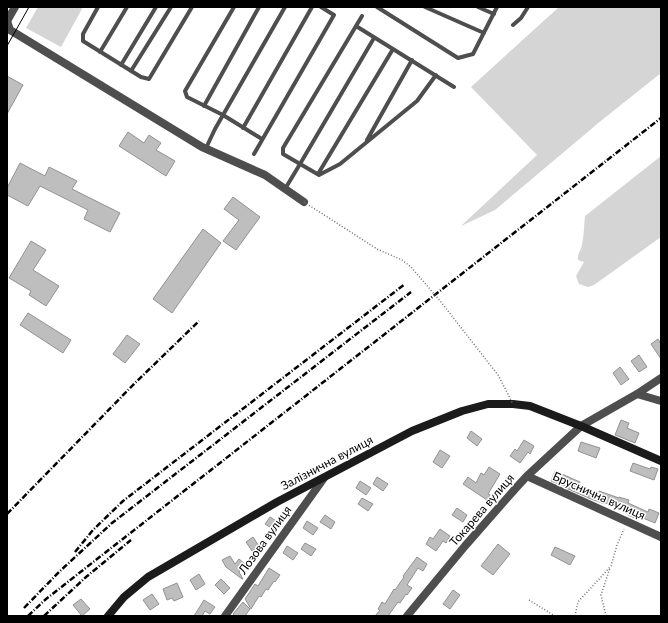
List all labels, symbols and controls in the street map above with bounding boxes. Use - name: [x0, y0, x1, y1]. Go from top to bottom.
- street label: Залізнична вулиця: [278, 432, 375, 493]
- street label: Бруснична вулиця: [551, 468, 648, 523]
- street label: Токарева вулиця: [446, 470, 517, 549]
- street label: Лозова вулиця: [234, 503, 294, 578]

